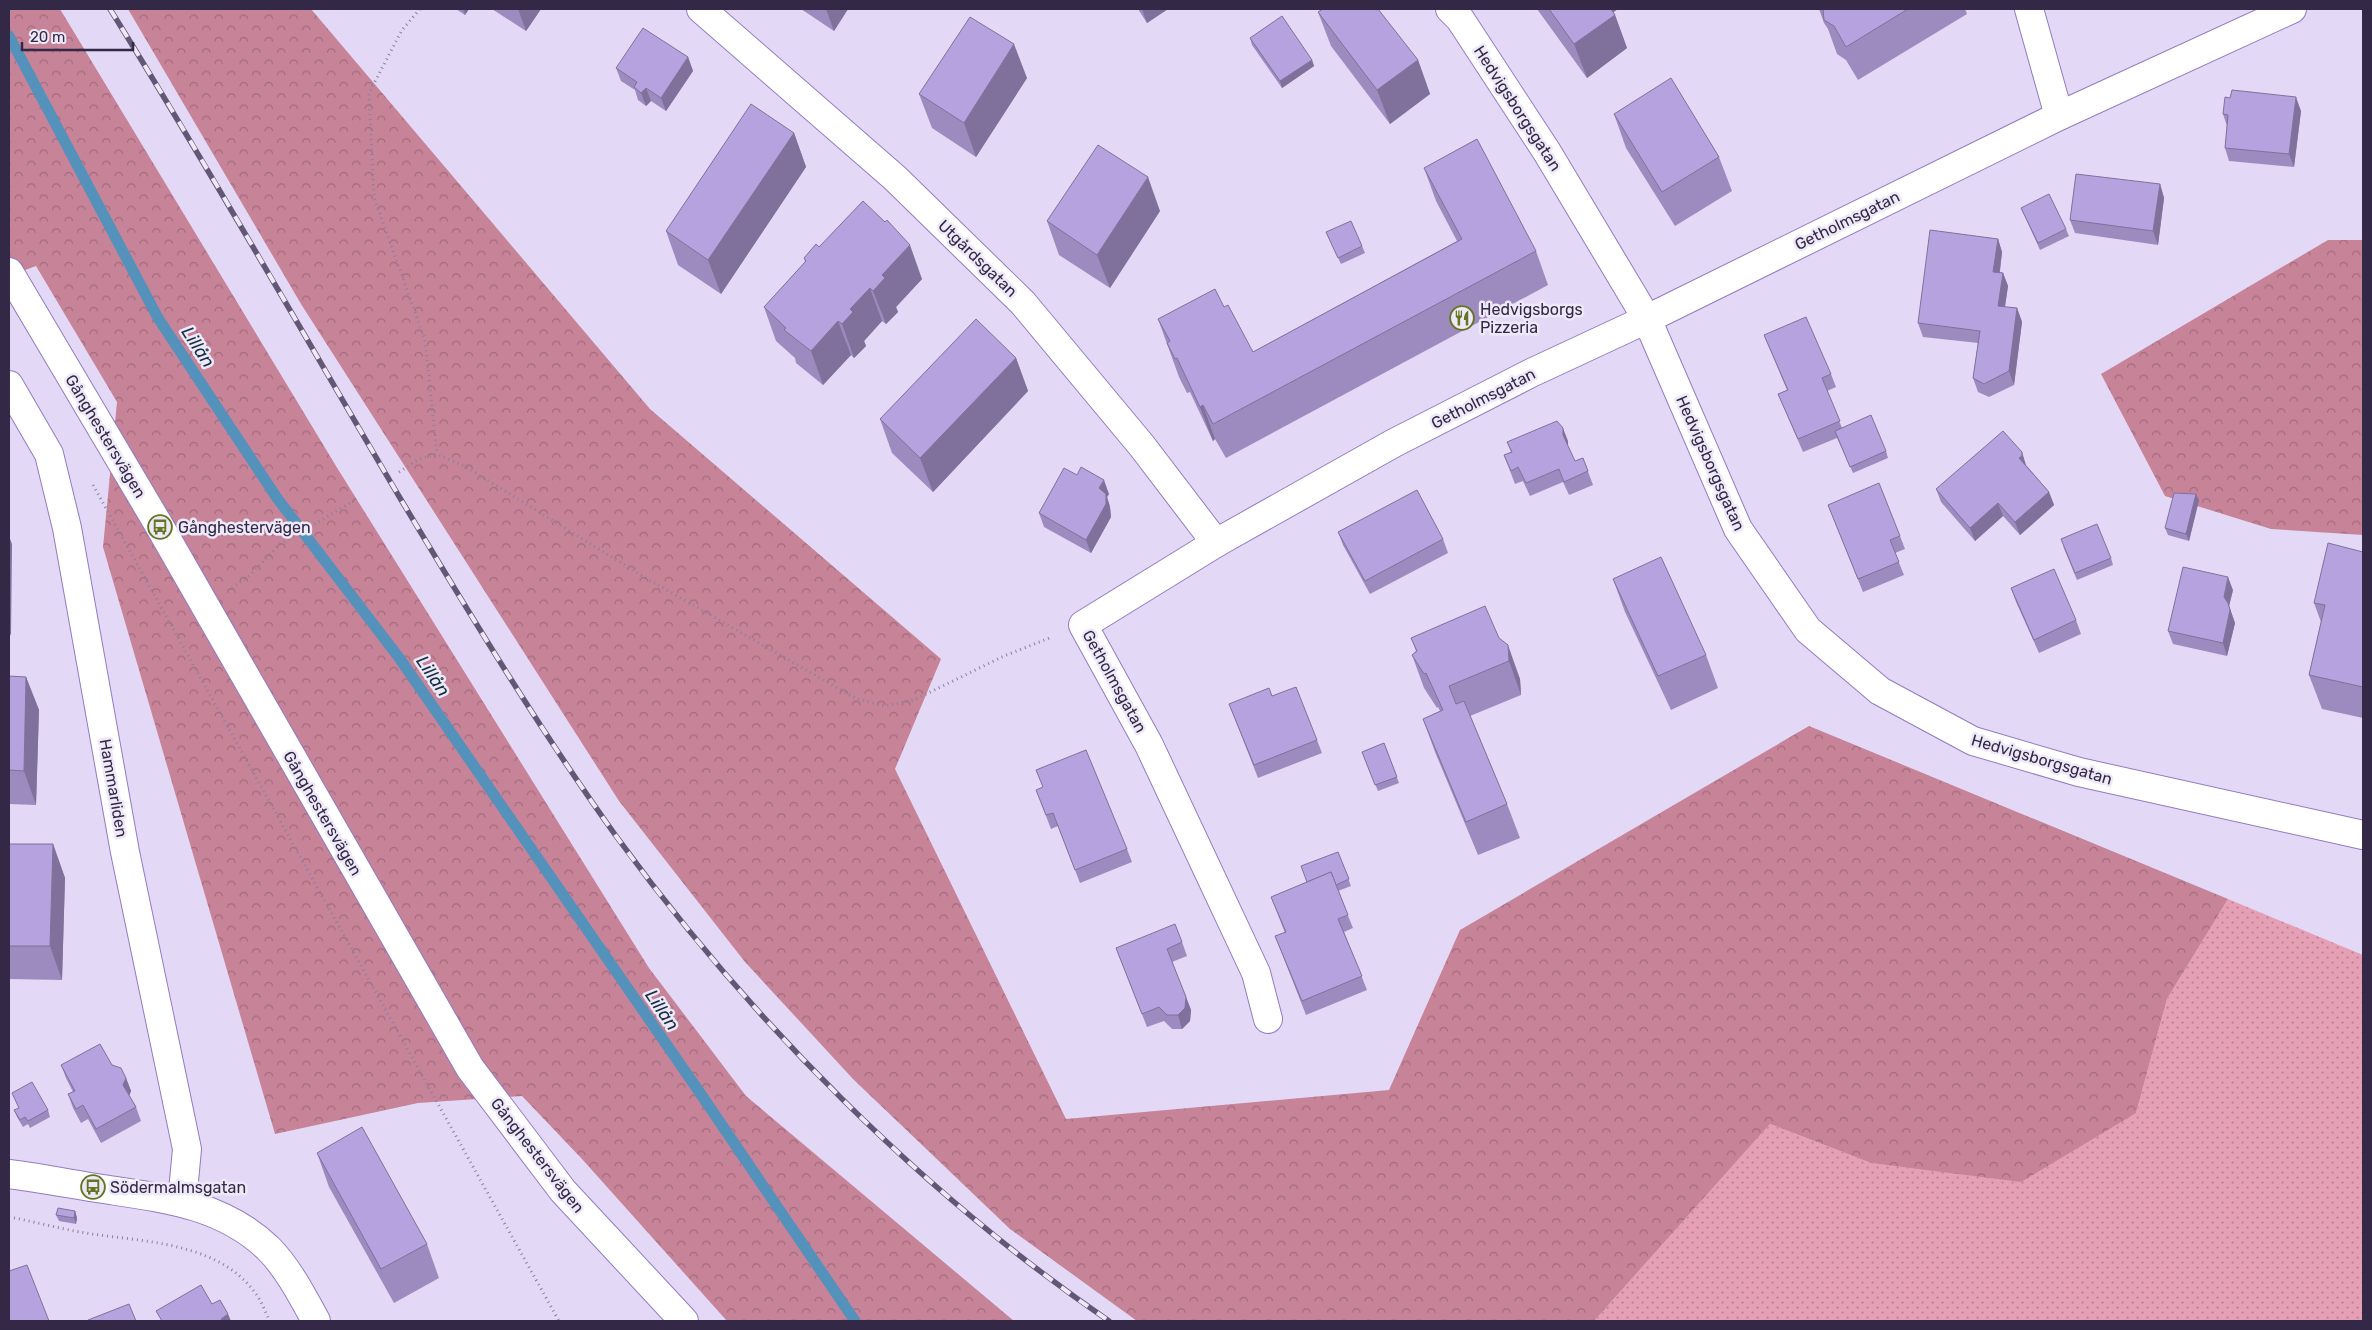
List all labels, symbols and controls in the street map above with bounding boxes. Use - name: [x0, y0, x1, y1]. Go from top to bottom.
- scale bar: [22, 20, 134, 52]
- text: 20 m: [30, 28, 65, 46]
- street label: Hedvigsborgsgatan: [1470, 42, 1565, 175]
- street label: Getholmsgatan: [1792, 187, 1903, 254]
- street label: Utgårdsgatan: [934, 216, 1021, 301]
- place label: Hedvigsborgs Pizzeria: [1480, 300, 1583, 337]
- restaurant icon: Hedvigsborgs Pizzeria: [1449, 305, 1475, 331]
- water label: Lillån: [177, 322, 219, 372]
- street label: Getholmsgatan: [1428, 364, 1538, 433]
- street label: Gånghestersvägen: [61, 371, 150, 501]
- street label: Hedvigsborgsgatan: [1672, 393, 1749, 534]
- bus stop icon: Gånghestervägen: [147, 514, 173, 540]
- place label: Gånghestervägen: [178, 518, 311, 537]
- street label: Getholmsgatan: [1079, 627, 1151, 736]
- water label: Lillån: [411, 651, 455, 701]
- street label: Hedvigsborgsgatan: [1969, 730, 2115, 789]
- street label: Hammarliden: [96, 737, 132, 839]
- street label: Gånghestersvägen: [279, 748, 366, 879]
- water label: Lillån: [640, 985, 684, 1035]
- street label: Gånghestersvägen: [487, 1094, 588, 1217]
- bus stop icon: Södermalmsgatan: [80, 1174, 106, 1200]
- place label: Södermalmsgatan: [110, 1178, 246, 1197]

